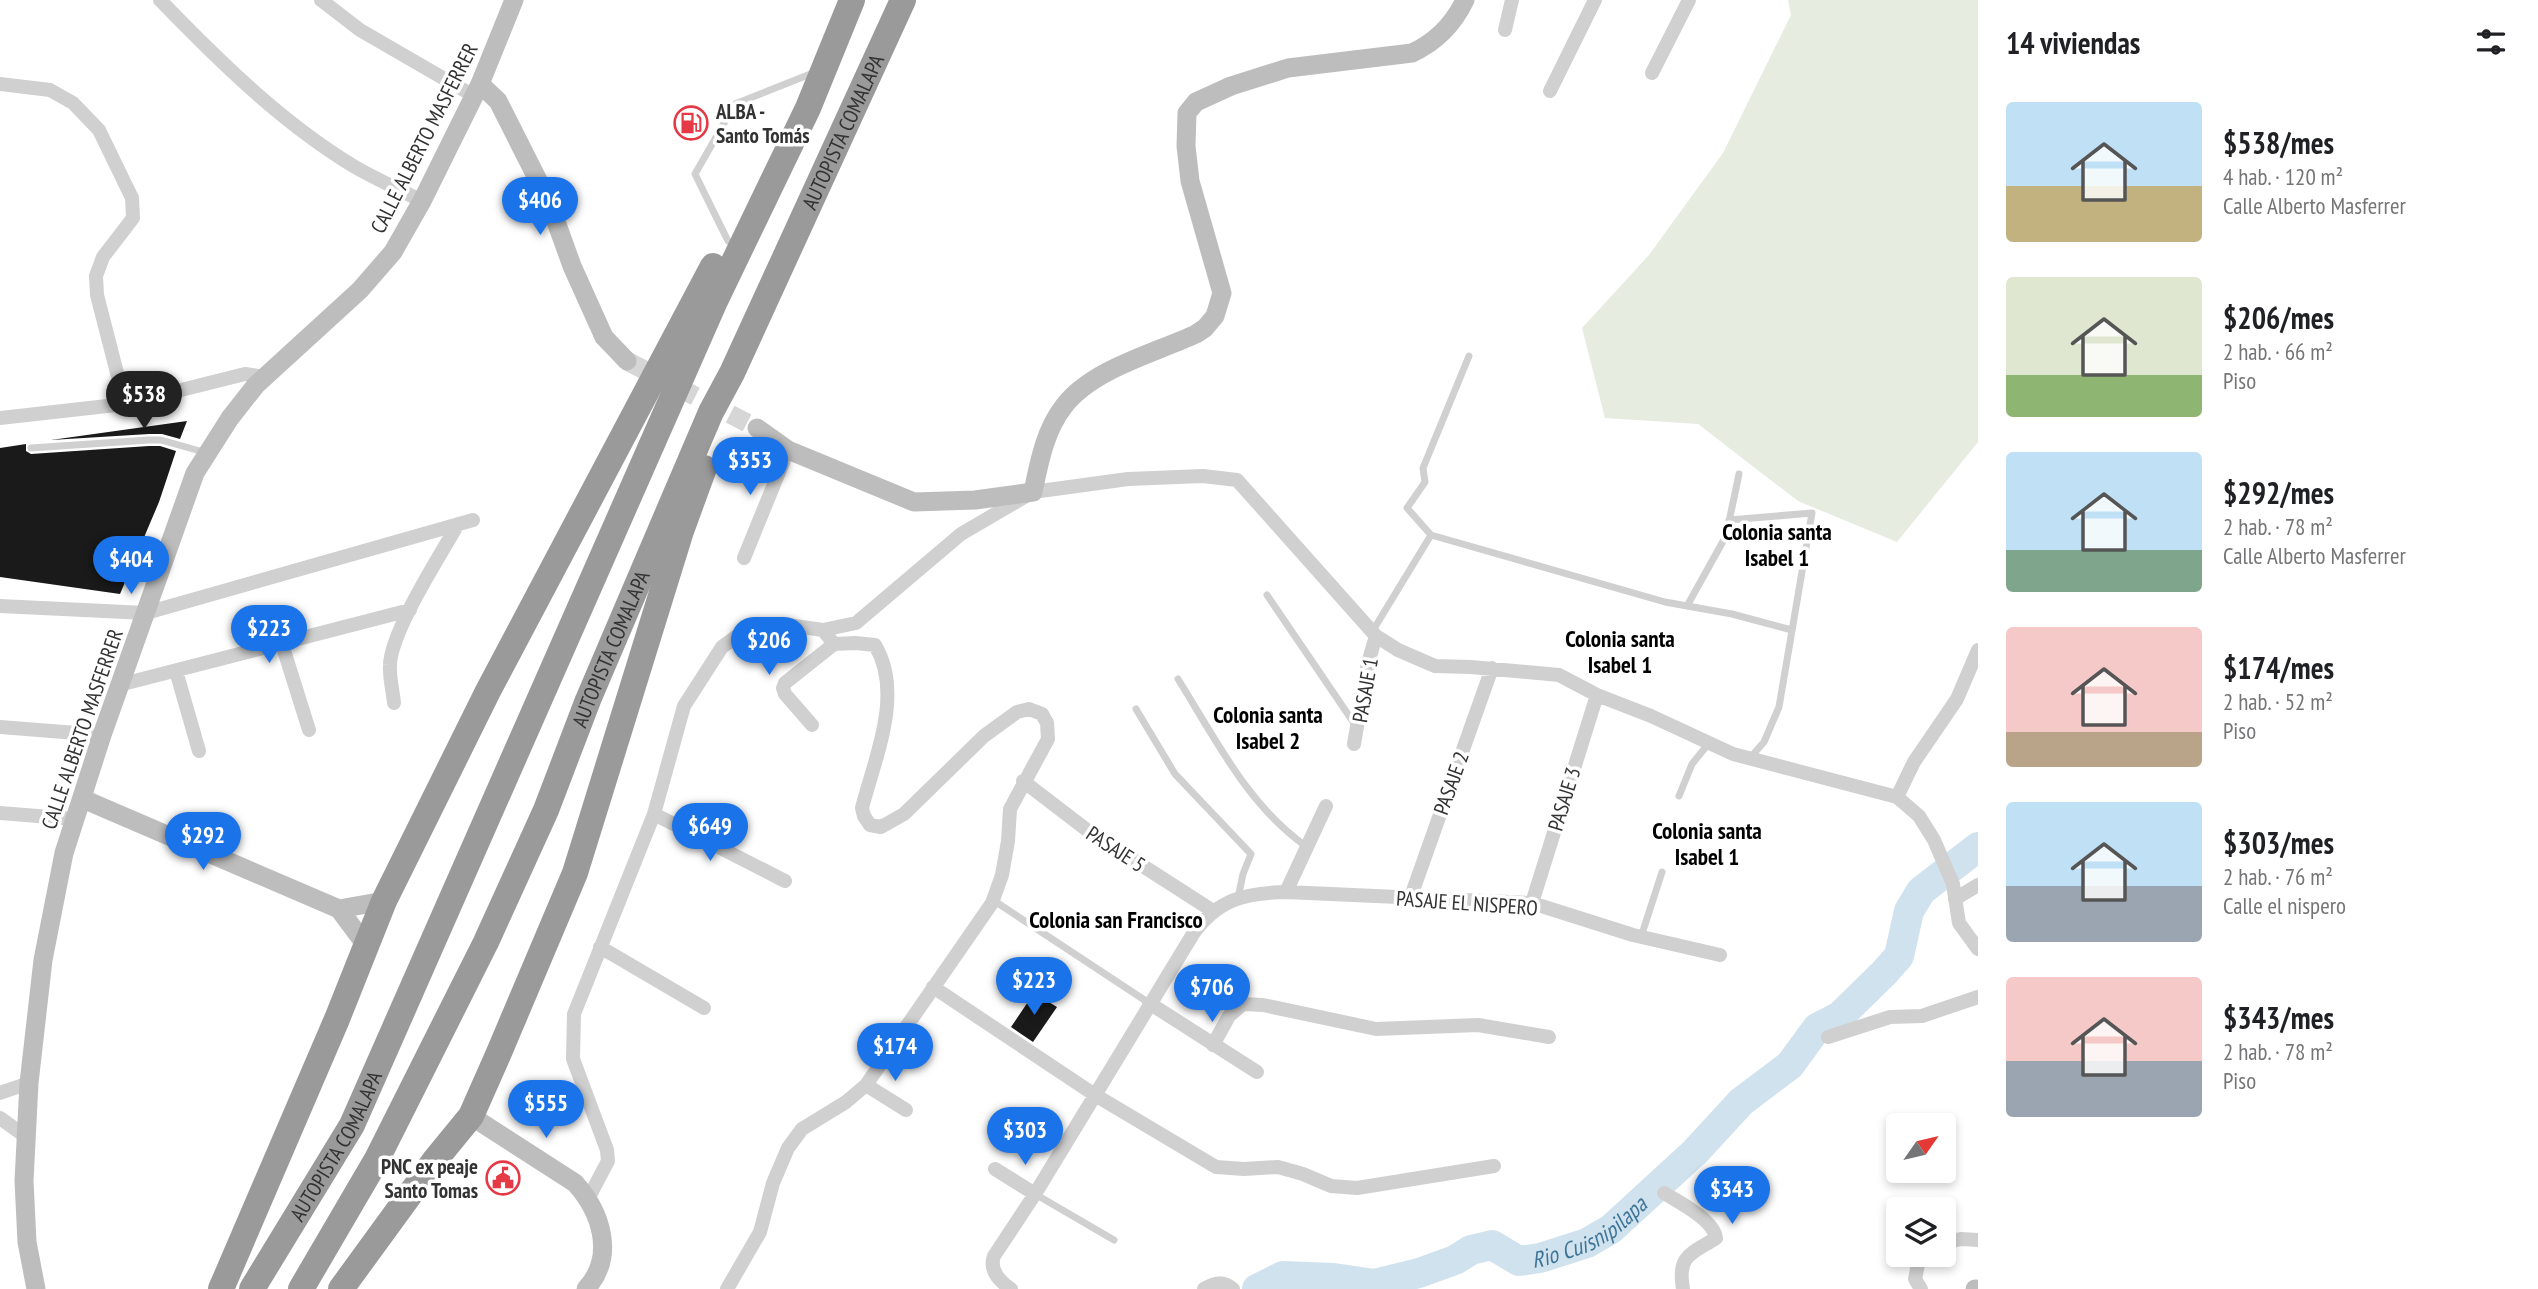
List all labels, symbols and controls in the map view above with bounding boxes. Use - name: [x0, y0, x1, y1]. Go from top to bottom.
- text: 14 viviendas: [2006, 23, 2140, 62]
- icon: filters: [2472, 23, 2510, 61]
- street label: CALLE ALBERTO MASFERRER: [364, 38, 484, 238]
- street label: AUTOPISTA COMALAPA: [795, 50, 890, 214]
- place label: ALBA - Santo Tomás: [715, 98, 810, 149]
- fuel station icon: ALBA - Santo Tomás: [672, 104, 710, 142]
- text: $538/mes: [2223, 123, 2334, 162]
- icon: home: [2062, 130, 2146, 214]
- text: 4 hab. · 120 m²: [2223, 162, 2343, 191]
- pin: $406: [499, 177, 581, 237]
- text: $406: [518, 185, 562, 214]
- text: Calle Alberto Masferrer: [2223, 191, 2406, 220]
- text: $206/mes: [2223, 298, 2334, 337]
- icon: home: [2062, 305, 2146, 389]
- text: 2 hab. · 66 m²: [2223, 337, 2333, 366]
- text: Piso: [2223, 366, 2256, 395]
- pin: $538: [103, 372, 185, 431]
- text: $538: [122, 379, 166, 408]
- pin: $353: [709, 438, 791, 497]
- text: $353: [728, 445, 772, 474]
- text: $292/mes: [2223, 473, 2334, 512]
- icon: home: [2062, 480, 2146, 564]
- text: 2 hab. · 78 m²: [2223, 512, 2333, 541]
- district label: Colonia santa Isabel 1: [1722, 517, 1832, 572]
- pin: $404: [90, 536, 172, 596]
- text: Calle Alberto Masferrer: [2223, 541, 2406, 570]
- text: $404: [109, 544, 153, 573]
- street label: AUTOPISTA COMALAPA: [565, 566, 655, 731]
- pin: $223: [228, 606, 310, 665]
- text: $223: [247, 613, 291, 642]
- pin: $206: [728, 618, 810, 677]
- district label: Colonia santa Isabel 1: [1565, 624, 1675, 679]
- street label: CALLE ALBERTO MASFERRER: [35, 625, 129, 833]
- text: $206: [747, 625, 791, 654]
- text: $174/mes: [2223, 648, 2334, 687]
- icon: home: [2062, 655, 2146, 739]
- street label: PASAJE 1: [1346, 656, 1384, 724]
- text: 2 hab. · 52 m²: [2223, 687, 2333, 716]
- district label: Colonia santa Isabel 2: [1213, 700, 1323, 755]
- text: Piso: [2223, 716, 2256, 745]
- street label: PASAJE 2: [1427, 748, 1475, 818]
- street label: PASAJE 3: [1542, 764, 1586, 834]
- pin: $649: [669, 804, 751, 863]
- text: $649: [688, 811, 732, 840]
- pin: $292: [162, 812, 244, 872]
- district label: Colonia santa Isabel 1: [1652, 816, 1762, 871]
- text: $292: [181, 820, 225, 849]
- street label: PASAJE 5: [1081, 820, 1151, 878]
- text: $303/mes: [2223, 823, 2334, 862]
- icon: home: [2062, 830, 2146, 914]
- text: 2 hab. · 76 m²: [2223, 862, 2333, 891]
- street label: PASAJE EL NISPERO: [1395, 885, 1539, 921]
- text: Calle el nispero: [2223, 891, 2346, 920]
- district label: Colonia san Francisco: [1029, 905, 1203, 934]
- pin: $223: [993, 958, 1075, 1017]
- pin: $706: [1171, 964, 1253, 1024]
- text: $223: [1012, 965, 1056, 994]
- text: $706: [1190, 972, 1234, 1001]
- text: $343/mes: [2223, 998, 2334, 1037]
- icon: home: [2062, 1005, 2146, 1089]
- pin: $174: [854, 1024, 936, 1083]
- text: $174: [873, 1031, 917, 1060]
- text: 2 hab. · 78 m²: [2223, 1037, 2333, 1066]
- text: Piso: [2223, 1066, 2256, 1095]
- street label: AUTOPISTA COMALAPA: [283, 1067, 388, 1226]
- pin: $555: [505, 1080, 587, 1140]
- text: $555: [524, 1088, 568, 1117]
- pin: $303: [984, 1108, 1066, 1167]
- north arrow: [1886, 1113, 1956, 1183]
- map controls: [1886, 1113, 1956, 1267]
- text: $303: [1003, 1115, 1047, 1144]
- place label: PNC ex peaje Santo Tomas: [381, 1153, 478, 1204]
- public building icon: PNC ex peaje Santo Tomas: [484, 1159, 522, 1197]
- pin: $343: [1691, 1166, 1773, 1226]
- text: $343: [1710, 1174, 1754, 1203]
- water label: Rio Cuisnipilapa: [1530, 1188, 1654, 1274]
- button: layers: [1886, 1197, 1956, 1267]

